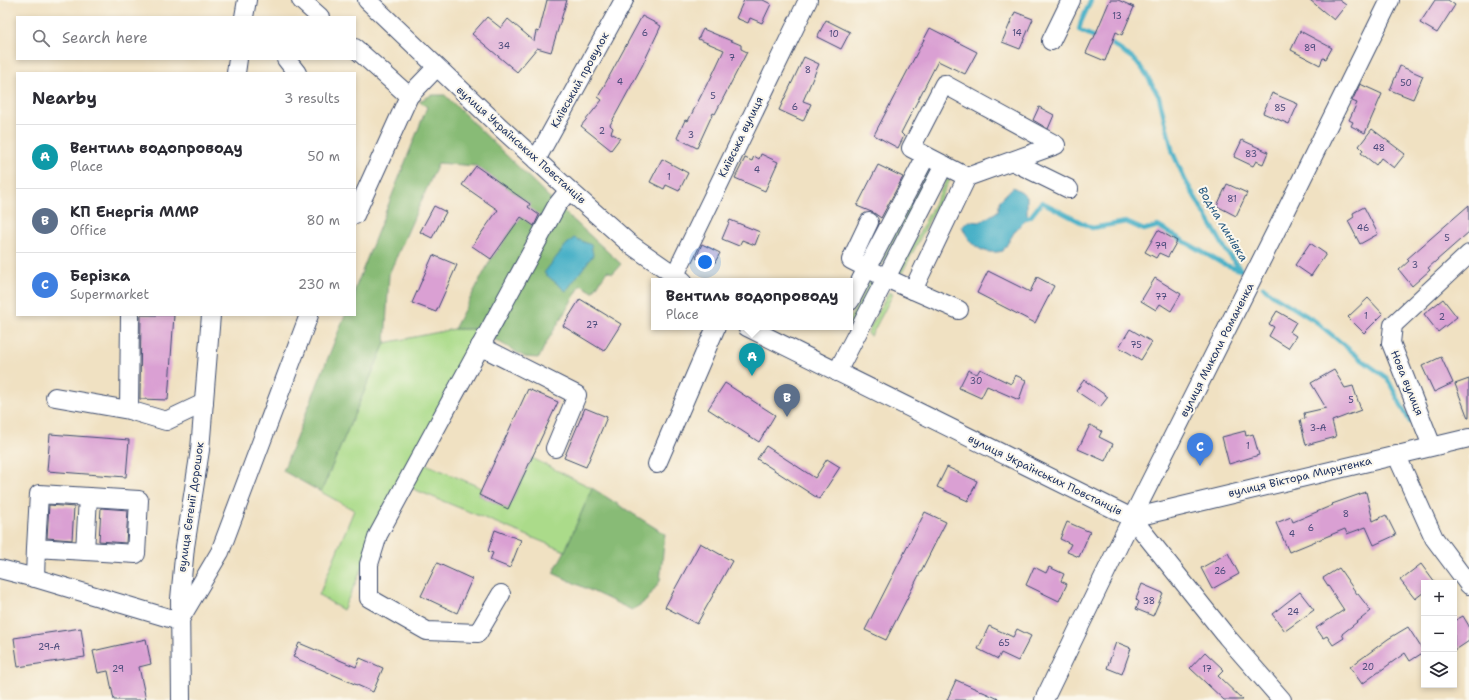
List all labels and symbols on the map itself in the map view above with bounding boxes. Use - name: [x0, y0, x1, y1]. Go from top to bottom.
- house number: 13: [1112, 10, 1122, 22]
- house number: 6: [642, 27, 648, 39]
- house number: 14: [1012, 27, 1022, 39]
- house number: 10: [829, 28, 839, 40]
- street label: Київський провулок: [547, 29, 613, 131]
- house number: 34: [498, 40, 510, 52]
- house number: 89: [1304, 42, 1316, 54]
- house number: 7: [729, 52, 735, 64]
- house number: 8: [805, 64, 811, 76]
- house number: 4: [617, 76, 623, 88]
- house number: 50: [1400, 77, 1412, 89]
- street label: вулиця Українських Повстанців: [453, 83, 589, 207]
- house number: 5: [710, 90, 716, 102]
- street label: Київська вулиця: [715, 94, 767, 180]
- house number: 6: [792, 101, 798, 113]
- house number: 85: [1274, 102, 1286, 114]
- house number: 2: [599, 125, 605, 137]
- house number: 3: [688, 129, 694, 141]
- house number: 48: [1373, 142, 1385, 154]
- house number: 83: [1245, 148, 1257, 160]
- house number: 4: [754, 164, 760, 176]
- house number: 1: [667, 171, 671, 183]
- water label: Водна линівка: [1194, 183, 1252, 265]
- house number: 81: [1227, 193, 1237, 205]
- house number: 46: [1357, 222, 1369, 234]
- house number: 5: [1444, 232, 1450, 244]
- house number: 79: [1155, 240, 1167, 252]
- your location: [695, 252, 715, 272]
- house number: 3: [1412, 259, 1418, 271]
- street label: вулиця Миколи Романенка: [1177, 280, 1258, 420]
- house number: 77: [1155, 291, 1167, 303]
- house number: 1: [1364, 310, 1368, 322]
- house number: 2: [1439, 311, 1445, 323]
- house number: 27: [586, 319, 598, 331]
- house number: 75: [1130, 339, 1142, 351]
- pin: A: [739, 343, 765, 376]
- street label: Нова вулиця: [1387, 348, 1427, 418]
- house number: 30: [970, 375, 982, 387]
- pin: B: [774, 384, 800, 417]
- house number: 5: [1348, 394, 1354, 406]
- house number: 3-А: [1310, 422, 1327, 434]
- street label: вулиця Українських Повстанців: [966, 431, 1125, 519]
- pin: C: [1187, 433, 1213, 466]
- house number: 1: [1246, 440, 1250, 452]
- street label: вулиця Євгенії Дорошок: [174, 441, 208, 573]
- street label: вулиця Віктора Мирутенка: [1227, 453, 1373, 501]
- house number: 8: [1343, 508, 1349, 520]
- house number: 6: [1308, 522, 1314, 534]
- house number: 4: [1289, 528, 1295, 540]
- house number: 26: [1214, 565, 1226, 577]
- house number: 38: [1143, 595, 1155, 607]
- house number: 24: [1287, 606, 1299, 618]
- house number: 65: [998, 637, 1010, 649]
- house number: 29-А: [38, 641, 61, 653]
- house number: 20: [1362, 661, 1374, 673]
- house number: 29: [112, 663, 124, 675]
- house number: 17: [1202, 663, 1212, 675]

